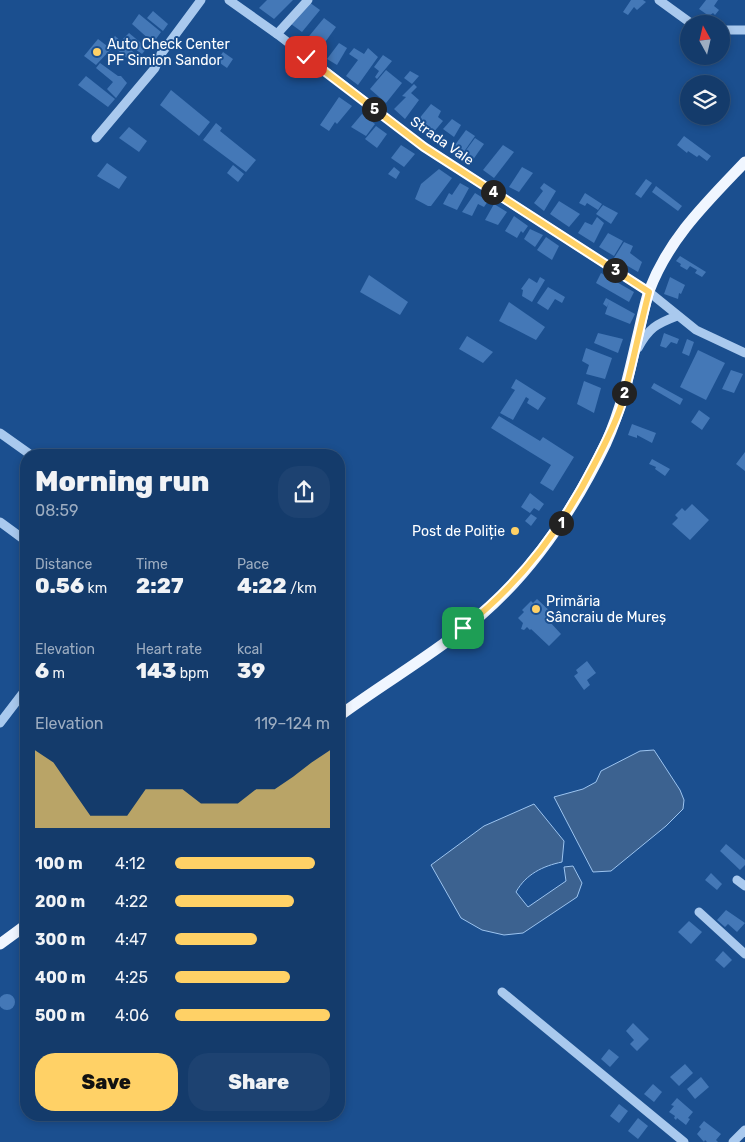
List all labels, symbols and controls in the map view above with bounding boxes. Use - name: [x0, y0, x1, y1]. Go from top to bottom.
- north arrow: [680, 15, 730, 65]
- map controls: [680, 15, 730, 125]
- place label: Auto Check Center PF Simion Sandor: [107, 36, 230, 69]
- pin: [285, 36, 327, 78]
- icon: check: [292, 43, 320, 71]
- marker: Auto Check Center PF Simion Sandor: [91, 46, 103, 58]
- button: layers: [680, 75, 730, 125]
- pin: 5: [362, 96, 386, 122]
- text: 5: [370, 101, 379, 118]
- street label: Strada Vale: [407, 113, 477, 169]
- pin: 4: [480, 180, 506, 204]
- text: 4: [489, 184, 498, 201]
- pin: 3: [602, 258, 628, 282]
- text: 3: [611, 262, 620, 279]
- pin: 2: [612, 380, 636, 406]
- text: 2: [620, 385, 629, 402]
- text: Morning run: [35, 465, 209, 498]
- button: share: [278, 466, 330, 518]
- text: 08:59: [35, 501, 78, 520]
- pin: 1: [548, 510, 574, 536]
- text: 1: [558, 515, 565, 532]
- place label: Post de Poliție: [412, 523, 505, 540]
- marker: Post de Poliție: [509, 525, 521, 537]
- text: Distance: [35, 556, 92, 573]
- text: Time: [136, 556, 168, 573]
- text: Pace: [237, 556, 269, 573]
- text: 0.56: [35, 573, 84, 598]
- text: 2:27: [136, 573, 183, 598]
- text: 4:22: [237, 573, 287, 598]
- text: km: [84, 580, 107, 597]
- text: /km: [287, 580, 317, 597]
- place label: Primăria Sâncraiu de Mureș: [546, 593, 666, 626]
- marker: Primăria Sâncraiu de Mureș: [530, 603, 542, 615]
- pin: [442, 607, 484, 649]
- icon: arrive: [449, 614, 477, 642]
- text: Elevation: [35, 641, 95, 658]
- text: Heart rate: [136, 641, 202, 658]
- text: kcal: [237, 641, 263, 658]
- text: 6: [35, 658, 49, 683]
- text: 143: [136, 658, 176, 683]
- text: 39: [237, 658, 265, 683]
- text: m: [49, 665, 65, 682]
- text: bpm: [176, 665, 209, 682]
- text: Elevation: [35, 714, 104, 733]
- text: 119–124 m: [254, 714, 330, 733]
- text: 100 m: [35, 854, 83, 873]
- text: 4:12: [115, 854, 145, 873]
- text: 200 m: [35, 892, 85, 911]
- text: 4:22: [115, 892, 148, 911]
- text: 300 m: [35, 930, 85, 949]
- text: 4:47: [115, 930, 147, 949]
- text: 400 m: [35, 968, 86, 987]
- text: 4:25: [115, 968, 148, 987]
- text: 500 m: [35, 1006, 85, 1025]
- text: 4:06: [115, 1006, 149, 1025]
- button: Save: [35, 1053, 178, 1111]
- button: Share: [188, 1053, 330, 1111]

